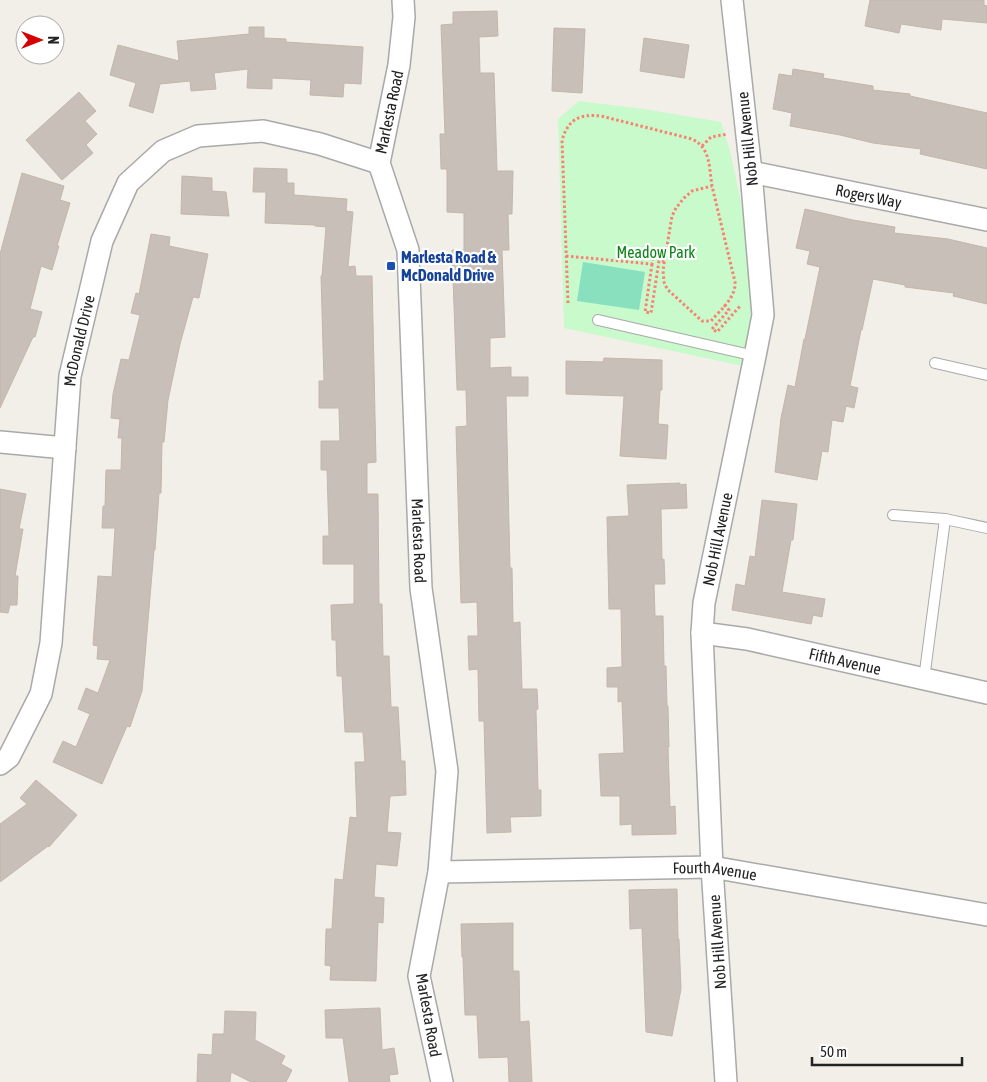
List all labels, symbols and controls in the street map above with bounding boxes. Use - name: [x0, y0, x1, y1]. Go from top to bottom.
- north arrow: [15, 15, 65, 65]
- text: N: [45, 36, 61, 44]
- street label: Marlesta Road: [371, 69, 407, 155]
- street label: Nob Hill Avenue: [733, 91, 761, 187]
- street label: Rogers Way: [834, 180, 904, 212]
- park label: Meadow Park: [617, 243, 695, 261]
- place label: Marlesta Road & McDonald Drive: [401, 248, 497, 284]
- marker: Marlesta Road & McDonald Drive: [385, 260, 397, 272]
- street label: McDonald Drive: [60, 293, 98, 387]
- street label: Nob Hill Avenue: [699, 491, 736, 587]
- street label: Marlesta Road: [409, 498, 430, 583]
- street label: Fifth Avenue: [807, 644, 883, 678]
- street label: Fourth Avenue: [672, 858, 758, 884]
- street label: Nob Hill Avenue: [705, 894, 729, 990]
- street label: Marlesta Road: [413, 972, 445, 1058]
- scale bar: [812, 1034, 962, 1066]
- text: 50 m: [820, 1043, 847, 1060]

